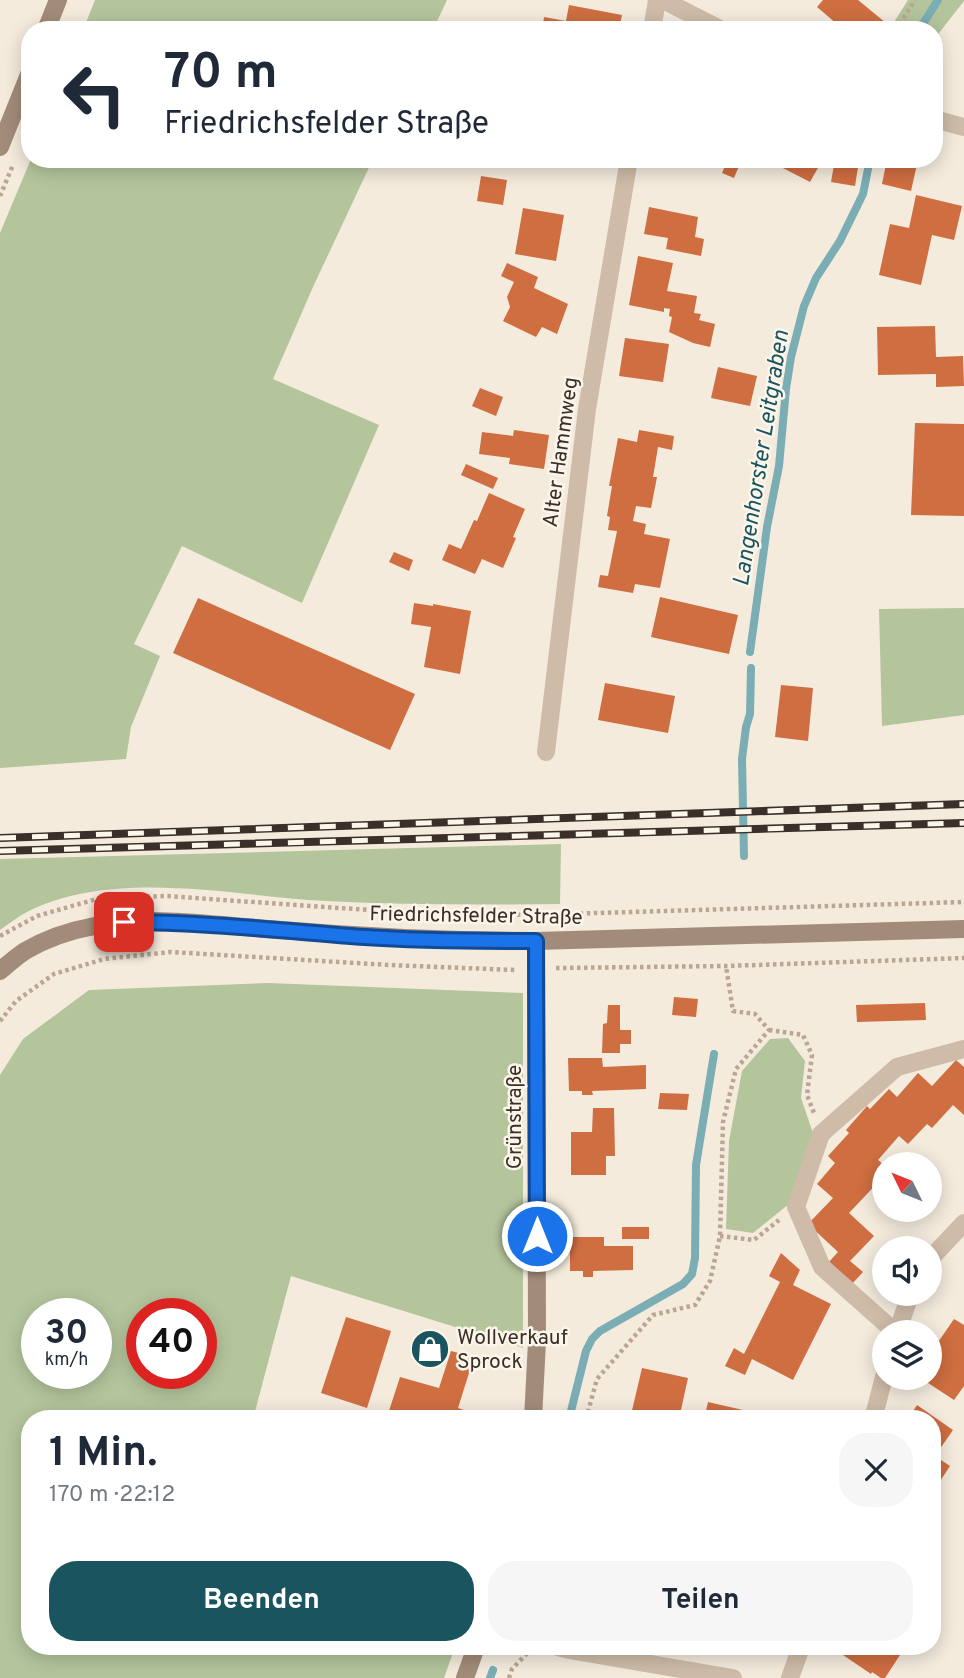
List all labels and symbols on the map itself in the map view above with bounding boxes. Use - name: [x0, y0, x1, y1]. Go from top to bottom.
- water label: Langenhorster Leitgraben: [728, 328, 797, 588]
- street label: Alter Hammweg: [538, 375, 585, 529]
- pin: [94, 892, 154, 952]
- street label: Friedrichsfelder Straße: [369, 901, 583, 932]
- street label: Grünstraße: [502, 1065, 529, 1169]
- north arrow: [872, 1152, 942, 1222]
- position arrow: [500, 1199, 574, 1273]
- speed limit sign: 40: [126, 1298, 217, 1389]
- place label: Wollverkauf Sprock: [457, 1325, 568, 1376]
- shop icon: Wollverkauf Sprock: [409, 1328, 451, 1370]

